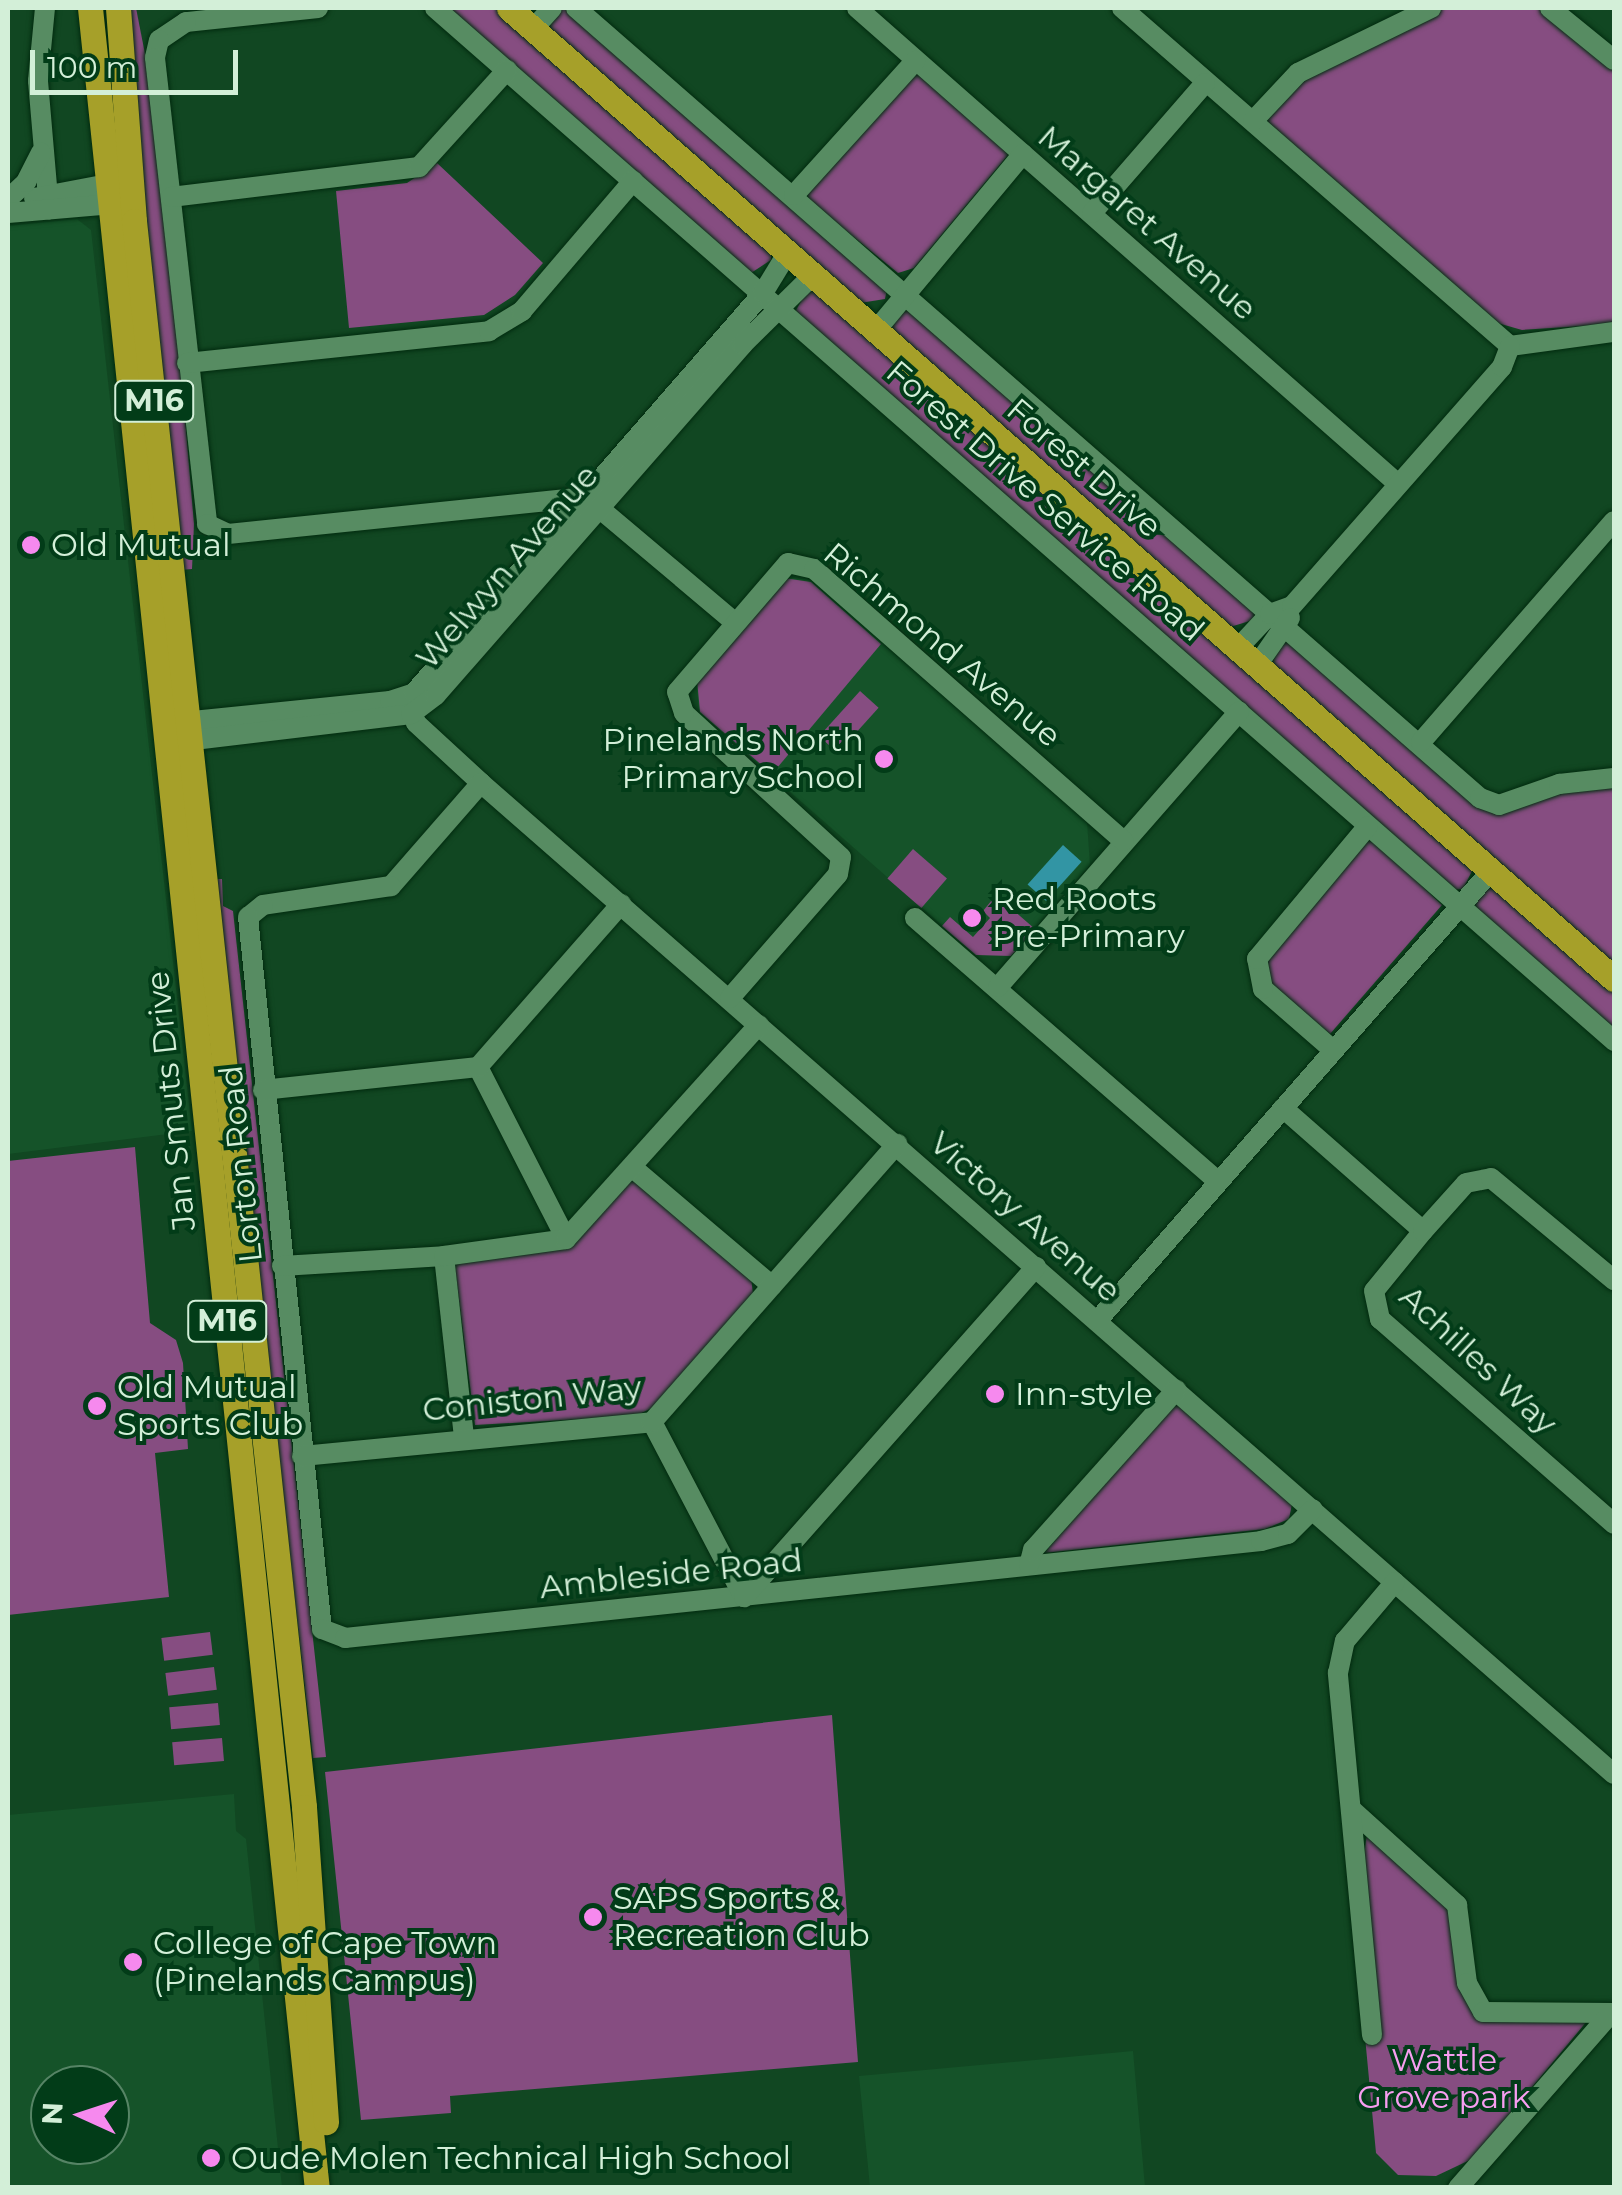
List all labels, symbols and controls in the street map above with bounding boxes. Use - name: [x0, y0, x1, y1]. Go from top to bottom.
- scale bar: [35, 30, 242, 92]
- text: 100 m: [47, 49, 137, 86]
- street label: Margaret Avenue: [1030, 118, 1264, 328]
- street label: Forest Drive Service Road: [878, 353, 1212, 649]
- road number: M16: [114, 376, 194, 426]
- street label: Forest Drive: [999, 390, 1169, 546]
- street label: Welwyn Avenue: [408, 457, 606, 677]
- place label: Old Mutual: [51, 526, 231, 564]
- marker: Old Mutual: [20, 534, 42, 556]
- street label: Richmond Avenue: [816, 535, 1068, 755]
- place label: Pinelands North Primary School: [603, 722, 864, 797]
- marker: Pinelands North Primary School: [873, 748, 895, 770]
- place label: Red Roots Pre-Primary: [992, 881, 1185, 956]
- marker: Red Roots Pre-Primary: [961, 907, 983, 929]
- street label: Jan Smuts Drive: [138, 969, 204, 1233]
- street label: Lorton Road: [212, 1063, 270, 1265]
- street label: Victory Avenue: [922, 1124, 1128, 1310]
- street label: Achilles Way: [1392, 1278, 1564, 1442]
- road number: M16: [187, 1296, 267, 1346]
- street label: Coniston Way: [421, 1368, 643, 1430]
- place label: Old Mutual Sports Club: [117, 1369, 303, 1444]
- place label: Inn-style: [1015, 1375, 1153, 1413]
- marker: Inn-style: [984, 1383, 1006, 1405]
- marker: Old Mutual Sports Club: [86, 1395, 108, 1417]
- street label: Ambleside Road: [538, 1541, 804, 1607]
- place label: SAPS Sports & Recreation Club: [613, 1880, 870, 1955]
- marker: SAPS Sports & Recreation Club: [582, 1906, 604, 1928]
- place label: College of Cape Town (Pinelands Campus): [153, 1925, 497, 2000]
- marker: College of Cape Town (Pinelands Campus): [122, 1951, 144, 1973]
- park label: Wattle Grove park: [1357, 2042, 1531, 2117]
- north arrow: [30, 2065, 130, 2165]
- text: N: [34, 2101, 70, 2126]
- place label: Oude Molen Technical High School: [231, 2139, 791, 2177]
- marker: Oude Molen Technical High School: [200, 2147, 222, 2169]

